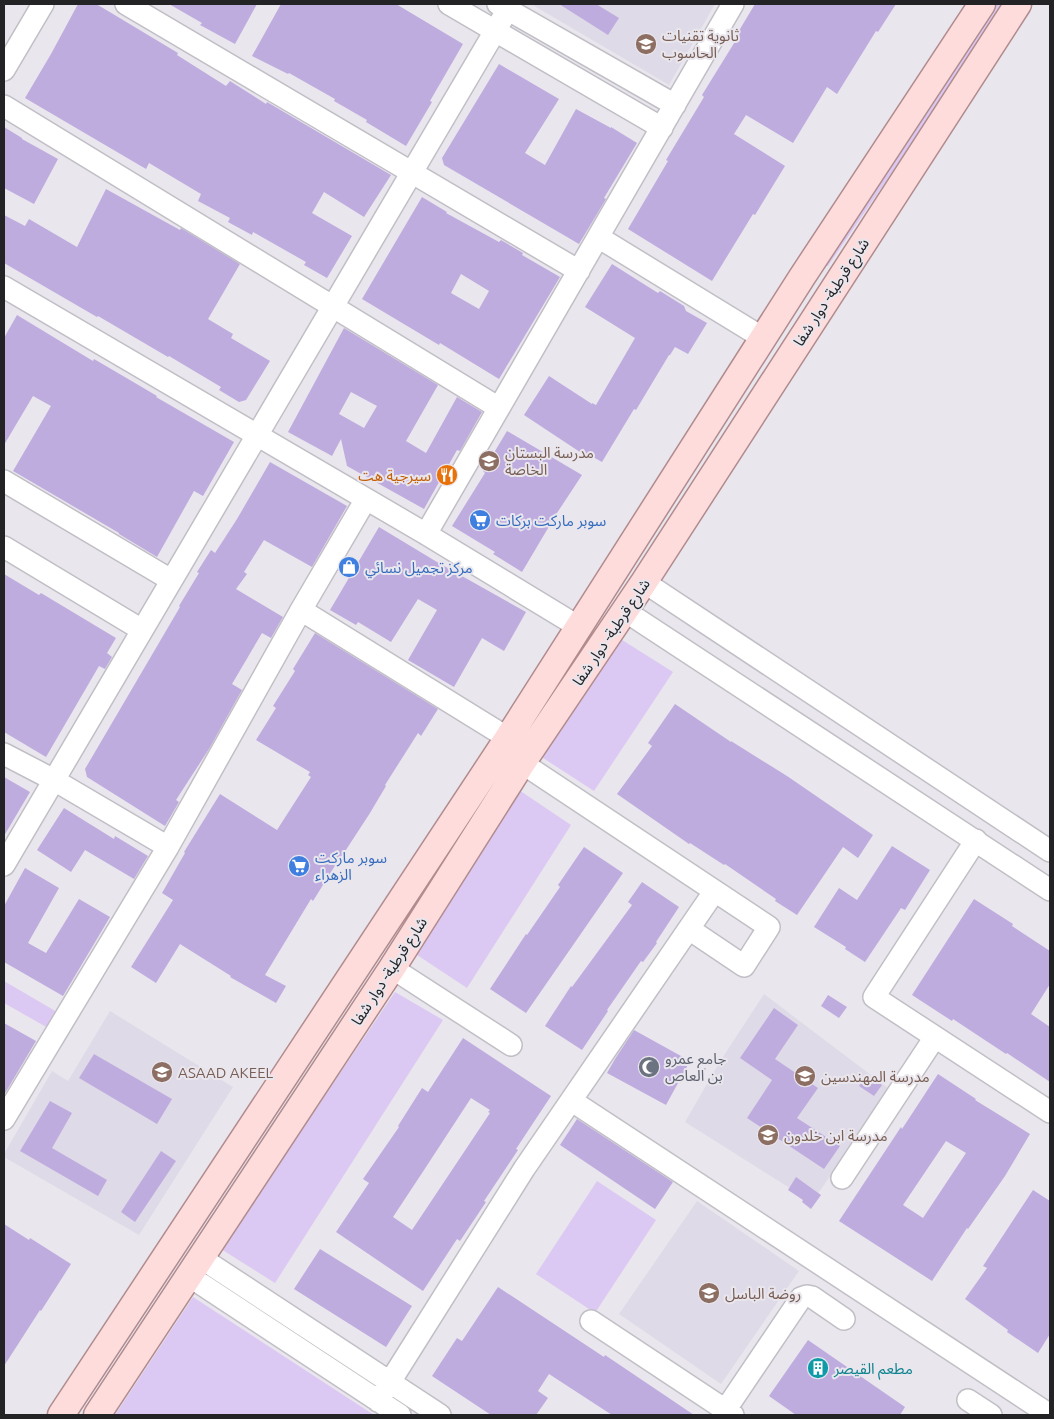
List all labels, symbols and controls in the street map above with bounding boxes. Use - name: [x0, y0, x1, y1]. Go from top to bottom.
- place label: ثانوية تقنيات الحاسوب: [662, 27, 739, 62]
- school or university icon: ثانوية تقنيات الحاسوب: [634, 32, 658, 56]
- street label: شارع قرطبة- دوار شفا: [790, 235, 876, 351]
- place label: مدرسة البستان الخاصة: [505, 444, 594, 478]
- school or university icon: مدرسة البستان الخاصة: [477, 449, 501, 473]
- restaurant icon: سيرجية هت: [435, 463, 459, 487]
- place label: سيرجية هت: [358, 467, 431, 485]
- supermarket icon: سوبر ماركت بركات: [468, 508, 492, 532]
- place label: سوبر ماركت بركات: [496, 512, 606, 530]
- shop icon: مركز تجميل نسائي: [337, 555, 361, 579]
- place label: مركز تجميل نسائي: [365, 559, 473, 579]
- street label: شارع قرطبة- دوار شفا: [569, 575, 656, 691]
- place label: سوبر ماركت الزهراء: [315, 849, 387, 884]
- supermarket icon: سوبر ماركت الزهراء: [287, 854, 311, 878]
- street label: شارع قرطبة- دوار شفا: [348, 914, 434, 1030]
- place label: جامع عمرو بن العاص: [665, 1050, 727, 1085]
- mosque icon: جامع عمرو بن العاص: [637, 1055, 661, 1079]
- school or university icon: ASAAD AKEEL: [150, 1060, 174, 1084]
- place label: ASAAD AKEEL: [178, 1064, 274, 1081]
- school or university icon: مدرسة المهندسين: [793, 1064, 817, 1088]
- place label: مدرسة المهندسين: [821, 1068, 930, 1086]
- school or university icon: مدرسة ابن خلدون: [756, 1123, 780, 1147]
- place label: مدرسة ابن خلدون: [784, 1127, 888, 1145]
- school or university icon: روضة الباسل: [697, 1281, 721, 1305]
- place label: روضة الباسل: [725, 1285, 801, 1303]
- building icon: مطعم القيصر: [806, 1356, 830, 1380]
- place label: مطعم القيصر: [833, 1360, 913, 1380]

